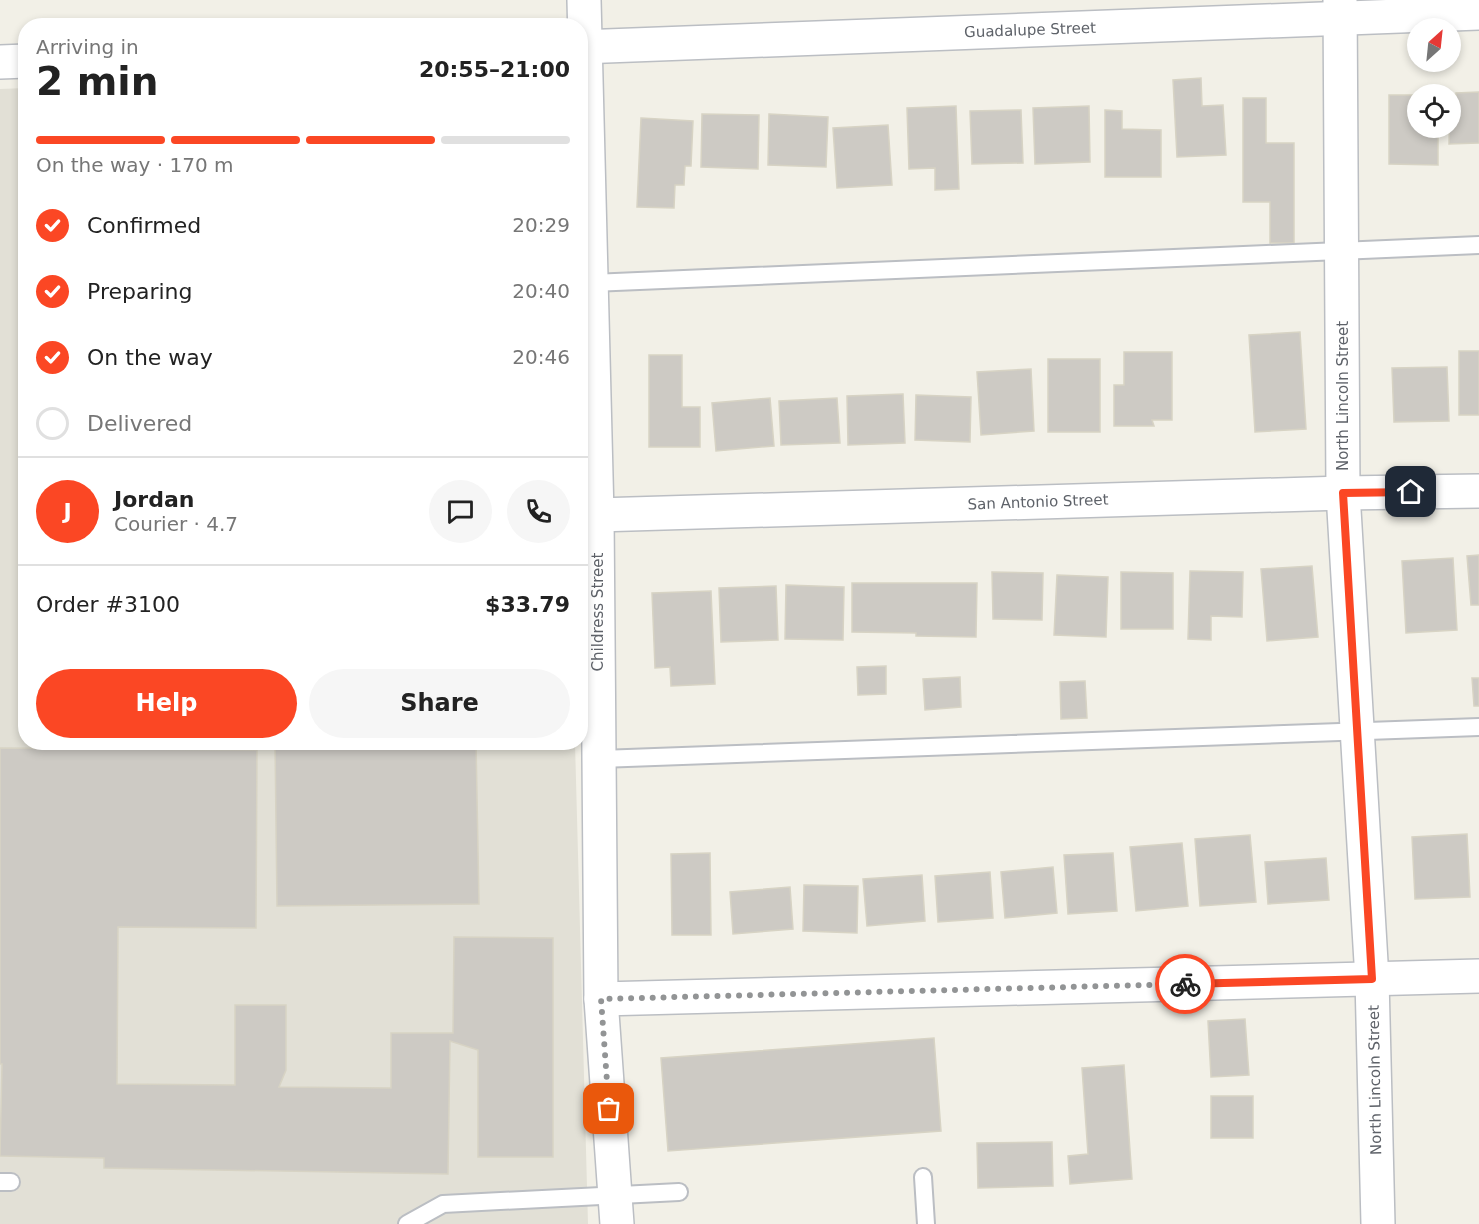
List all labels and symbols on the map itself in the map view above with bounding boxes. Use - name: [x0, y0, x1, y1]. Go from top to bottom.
- north arrow: [1407, 18, 1461, 72]
- street label: Guadalupe Street: [964, 19, 1096, 41]
- street label: North Lincoln Street: [1334, 321, 1352, 471]
- pin: [1385, 466, 1436, 517]
- street label: San Antonio Street: [967, 491, 1109, 513]
- street label: Childress Street: [589, 552, 607, 671]
- courier: [1155, 954, 1215, 1014]
- street label: North Lincoln Street: [1365, 1005, 1385, 1155]
- pin: [583, 1083, 634, 1134]

